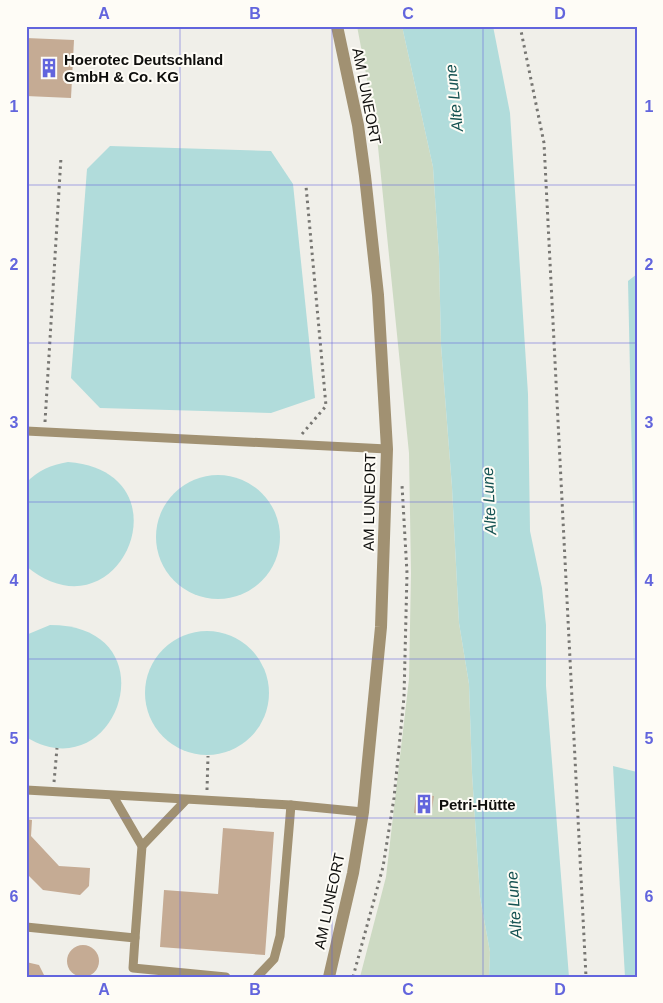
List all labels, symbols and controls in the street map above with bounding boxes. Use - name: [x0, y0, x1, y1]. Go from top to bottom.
- text: A: [98, 5, 110, 22]
- text: B: [249, 5, 261, 22]
- text: C: [402, 5, 414, 22]
- text: D: [554, 5, 566, 22]
- street label: AM LUNEORT: [349, 46, 385, 146]
- place label: Hoerotec Deutschland GmbH & Co. KG: [64, 51, 223, 85]
- building icon: Hoerotec Deutschland GmbH & Co. KG: [38, 57, 60, 79]
- water label: Alte Lune: [442, 63, 466, 134]
- text: 1: [10, 98, 19, 115]
- text: 1: [645, 98, 654, 115]
- text: 2: [10, 256, 19, 273]
- text: 2: [645, 256, 654, 273]
- text: 3: [10, 414, 19, 431]
- text: 3: [645, 414, 654, 431]
- street label: AM LUNEORT: [360, 453, 378, 551]
- water label: Alte Lune: [479, 467, 499, 536]
- text: 4: [10, 572, 19, 589]
- text: 4: [645, 572, 654, 589]
- text: 5: [10, 730, 19, 747]
- text: 5: [645, 730, 654, 747]
- building icon: Petri-Hütte: [413, 793, 435, 815]
- place label: Petri-Hütte: [439, 796, 516, 813]
- street label: AM LUNEORT: [310, 851, 348, 951]
- water label: Alte Lune: [503, 871, 525, 940]
- text: 6: [10, 888, 19, 905]
- text: 6: [645, 888, 654, 905]
- text: A: [98, 981, 110, 998]
- text: B: [249, 981, 261, 998]
- text: C: [402, 981, 414, 998]
- text: D: [554, 981, 566, 998]

